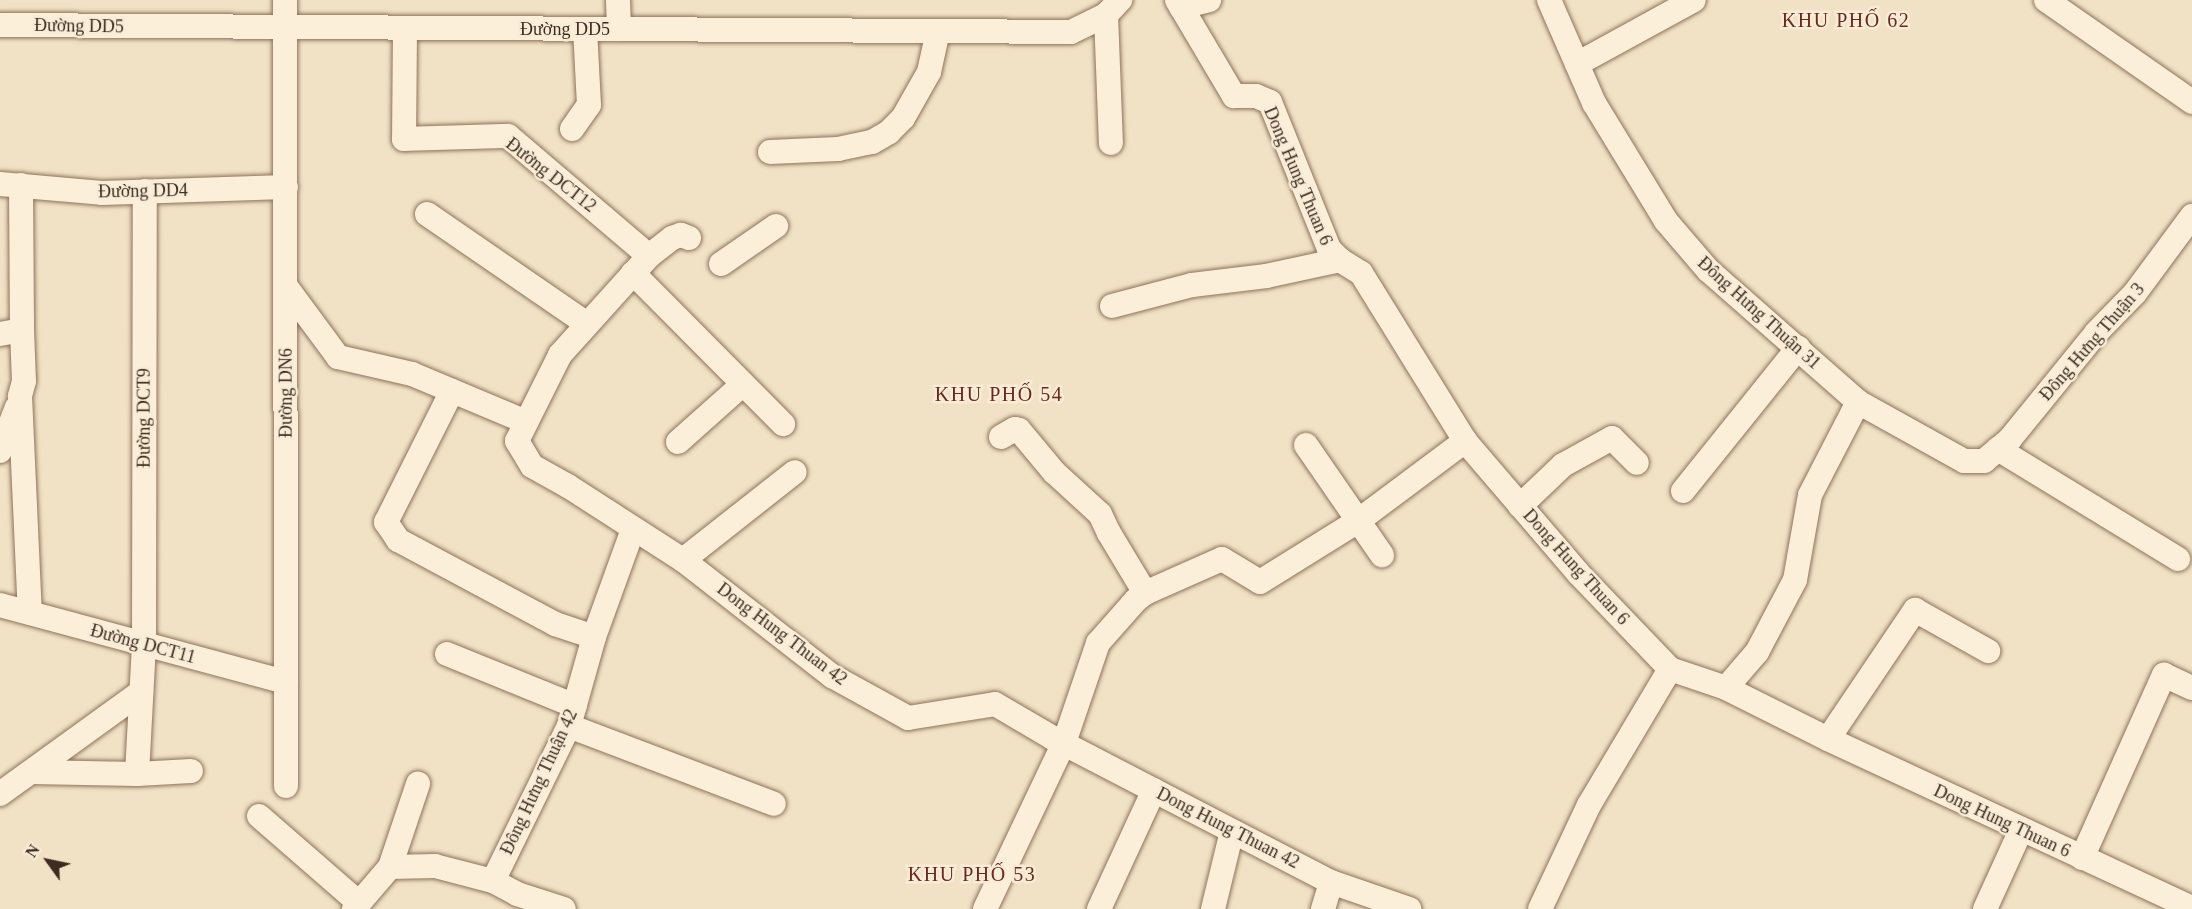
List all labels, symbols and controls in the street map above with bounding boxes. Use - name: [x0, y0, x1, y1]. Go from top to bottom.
- district label: KHU PHỐ 62: [1782, 8, 1910, 32]
- street label: Đường DD5: [34, 14, 124, 38]
- street label: Đường DD5: [520, 18, 610, 40]
- street label: Dong Hung Thuan 6: [1259, 103, 1337, 249]
- street label: Đường DCT12: [501, 133, 601, 217]
- street label: Đường DD4: [98, 179, 188, 203]
- street label: Đông Hưng Thuận 31: [1693, 252, 1825, 374]
- street label: Đông Hưng Thuận 3: [2035, 279, 2149, 405]
- street label: Đường DN6: [275, 348, 297, 438]
- street label: Đường DCT9: [133, 368, 155, 468]
- district label: KHU PHỐ 54: [935, 382, 1063, 406]
- street label: Dong Hung Thuan 6: [1518, 505, 1634, 629]
- street label: Dong Hung Thuan 42: [713, 578, 851, 690]
- street label: Đường DCT11: [88, 620, 198, 668]
- street label: Đông Hưng Thuận 42: [496, 706, 582, 858]
- street label: Dong Hung Thuan 6: [1930, 780, 2074, 862]
- street label: Dong Hung Thuan 42: [1153, 783, 1303, 873]
- north arrow: [18, 831, 78, 891]
- text: N: [22, 841, 43, 860]
- district label: KHU PHỐ 53: [908, 862, 1036, 886]

